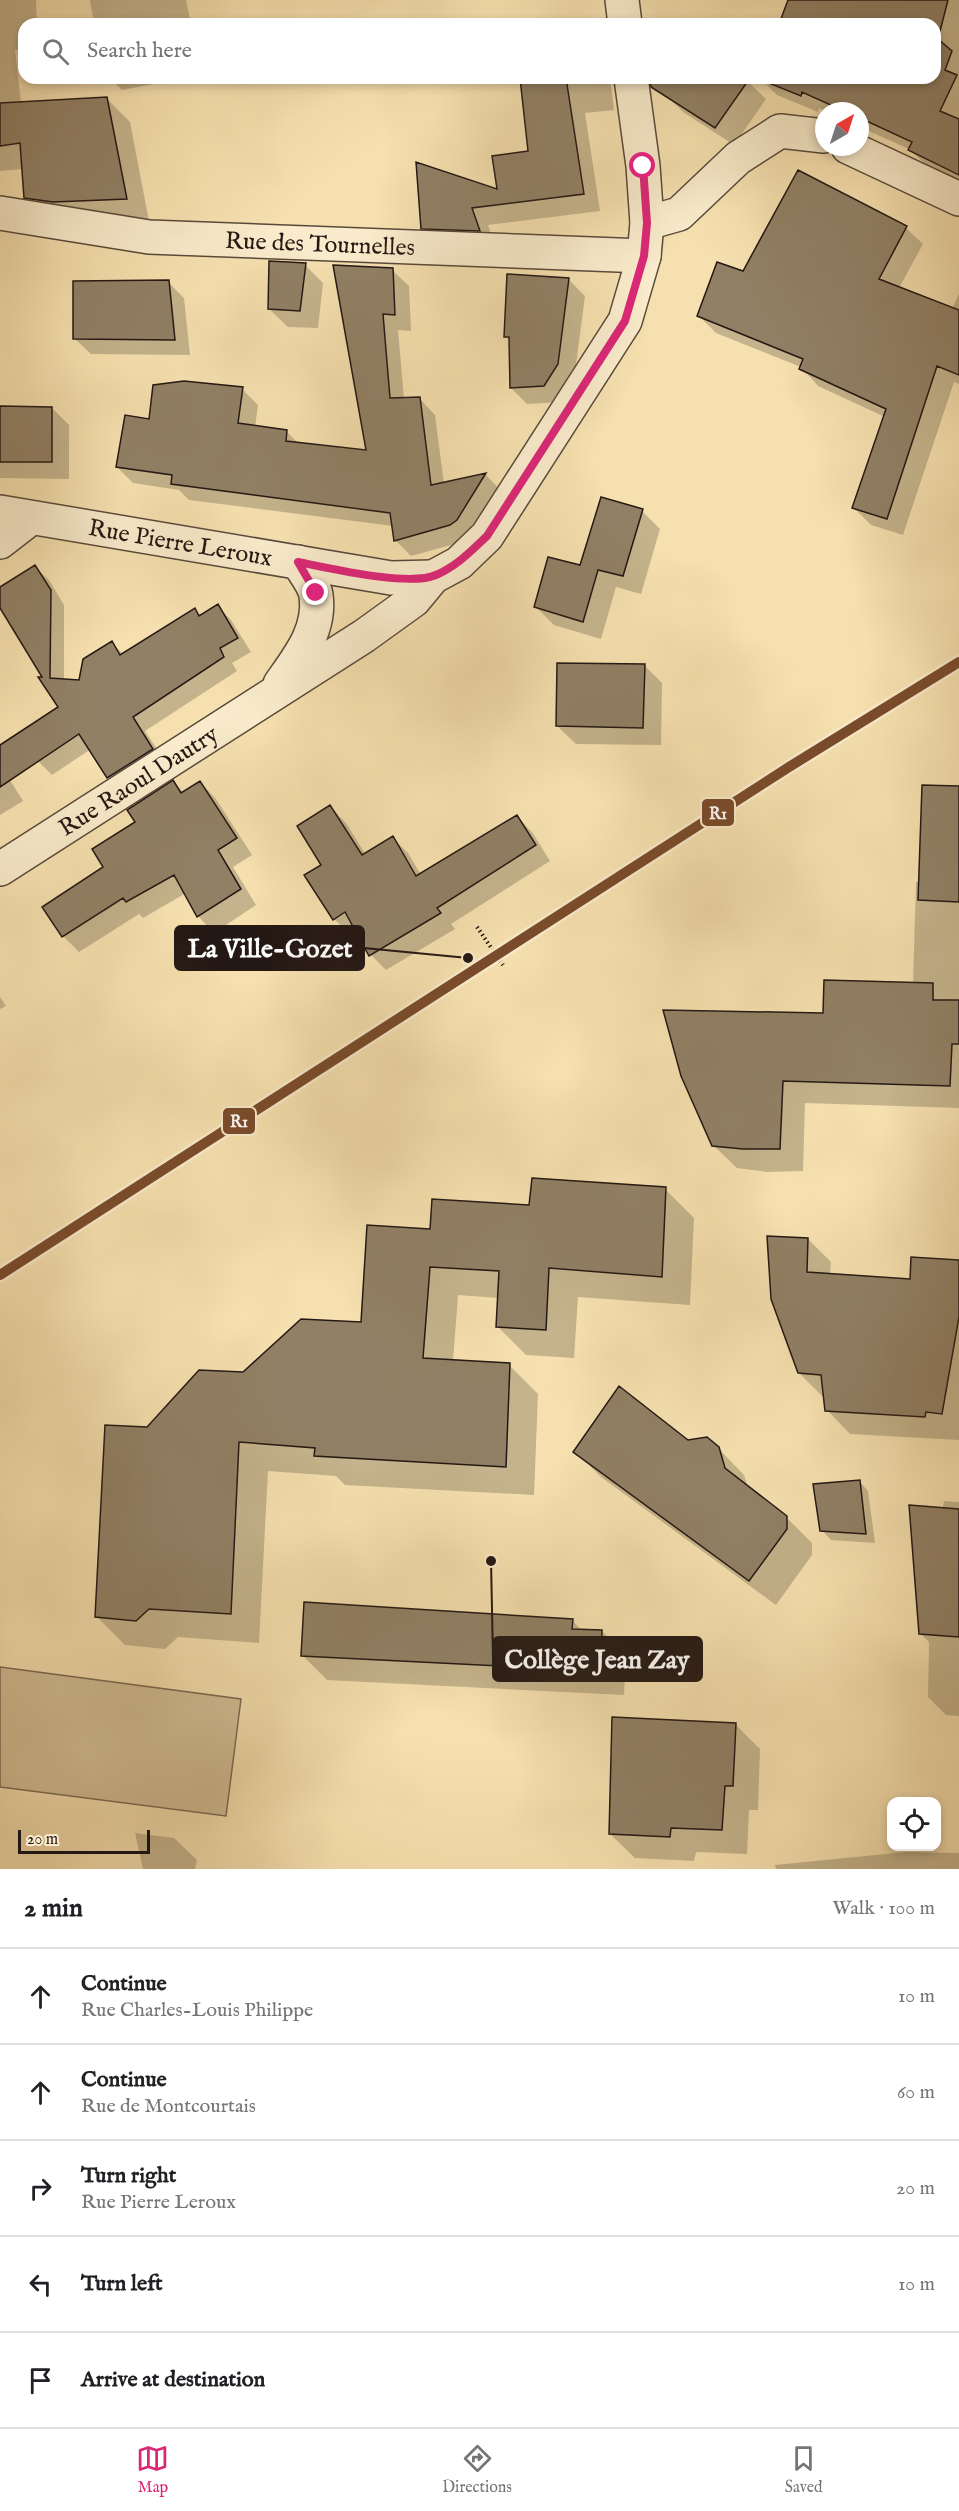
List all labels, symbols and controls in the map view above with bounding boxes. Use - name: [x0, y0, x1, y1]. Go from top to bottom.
- search box: [18, 18, 941, 84]
- icon: search: [39, 35, 72, 68]
- text: Search here: [87, 37, 192, 65]
- north arrow: [815, 102, 869, 156]
- route start: [629, 152, 655, 178]
- street label: Rue des Tournelles: [224, 226, 415, 264]
- street label: Rue Pierre Leroux: [86, 513, 275, 575]
- route end: [302, 579, 328, 605]
- street label: Rue Raoul Dautry: [53, 719, 225, 844]
- line badge: R1: [701, 798, 735, 827]
- text: R1: [709, 805, 727, 825]
- callout: La Ville-Gozet: [175, 926, 364, 970]
- text: La Ville-Gozet: [187, 933, 353, 966]
- line badge: R1: [222, 1107, 256, 1135]
- text: R1: [230, 1113, 248, 1133]
- callout: Collège Jean Zay: [493, 1637, 702, 1681]
- text: Collège Jean Zay: [505, 1644, 691, 1677]
- map controls: [887, 1797, 941, 1851]
- button: locate: [887, 1797, 941, 1851]
- scale bar: [18, 1827, 150, 1854]
- text: 20 m: [27, 1830, 58, 1850]
- text: 2 min: [24, 1892, 83, 1925]
- text: Walk · 100 m: [832, 1896, 935, 1921]
- text: Continue: [81, 1970, 167, 1998]
- icon: ahead: [24, 1980, 57, 2013]
- text: 10 m: [898, 1984, 935, 2009]
- text: Rue Charles-Louis Philippe: [81, 1998, 313, 2023]
- text: Continue: [81, 2066, 167, 2094]
- icon: ahead: [24, 2076, 57, 2109]
- text: 60 m: [897, 2080, 935, 2105]
- text: Rue de Montcourtais: [81, 2094, 256, 2119]
- text: Turn right: [81, 2162, 176, 2190]
- icon: right: [24, 2172, 57, 2205]
- text: 20 m: [896, 2176, 935, 2201]
- text: Rue Pierre Leroux: [81, 2190, 236, 2215]
- icon: left: [24, 2268, 57, 2301]
- text: Turn left: [81, 2270, 163, 2298]
- text: 10 m: [898, 2272, 935, 2297]
- icon: arrive: [24, 2364, 57, 2397]
- text: Arrive at destination: [81, 2366, 265, 2394]
- tab: Map: [136, 2442, 169, 2498]
- tab: Directions: [442, 2442, 512, 2498]
- tab: Saved: [785, 2442, 823, 2498]

